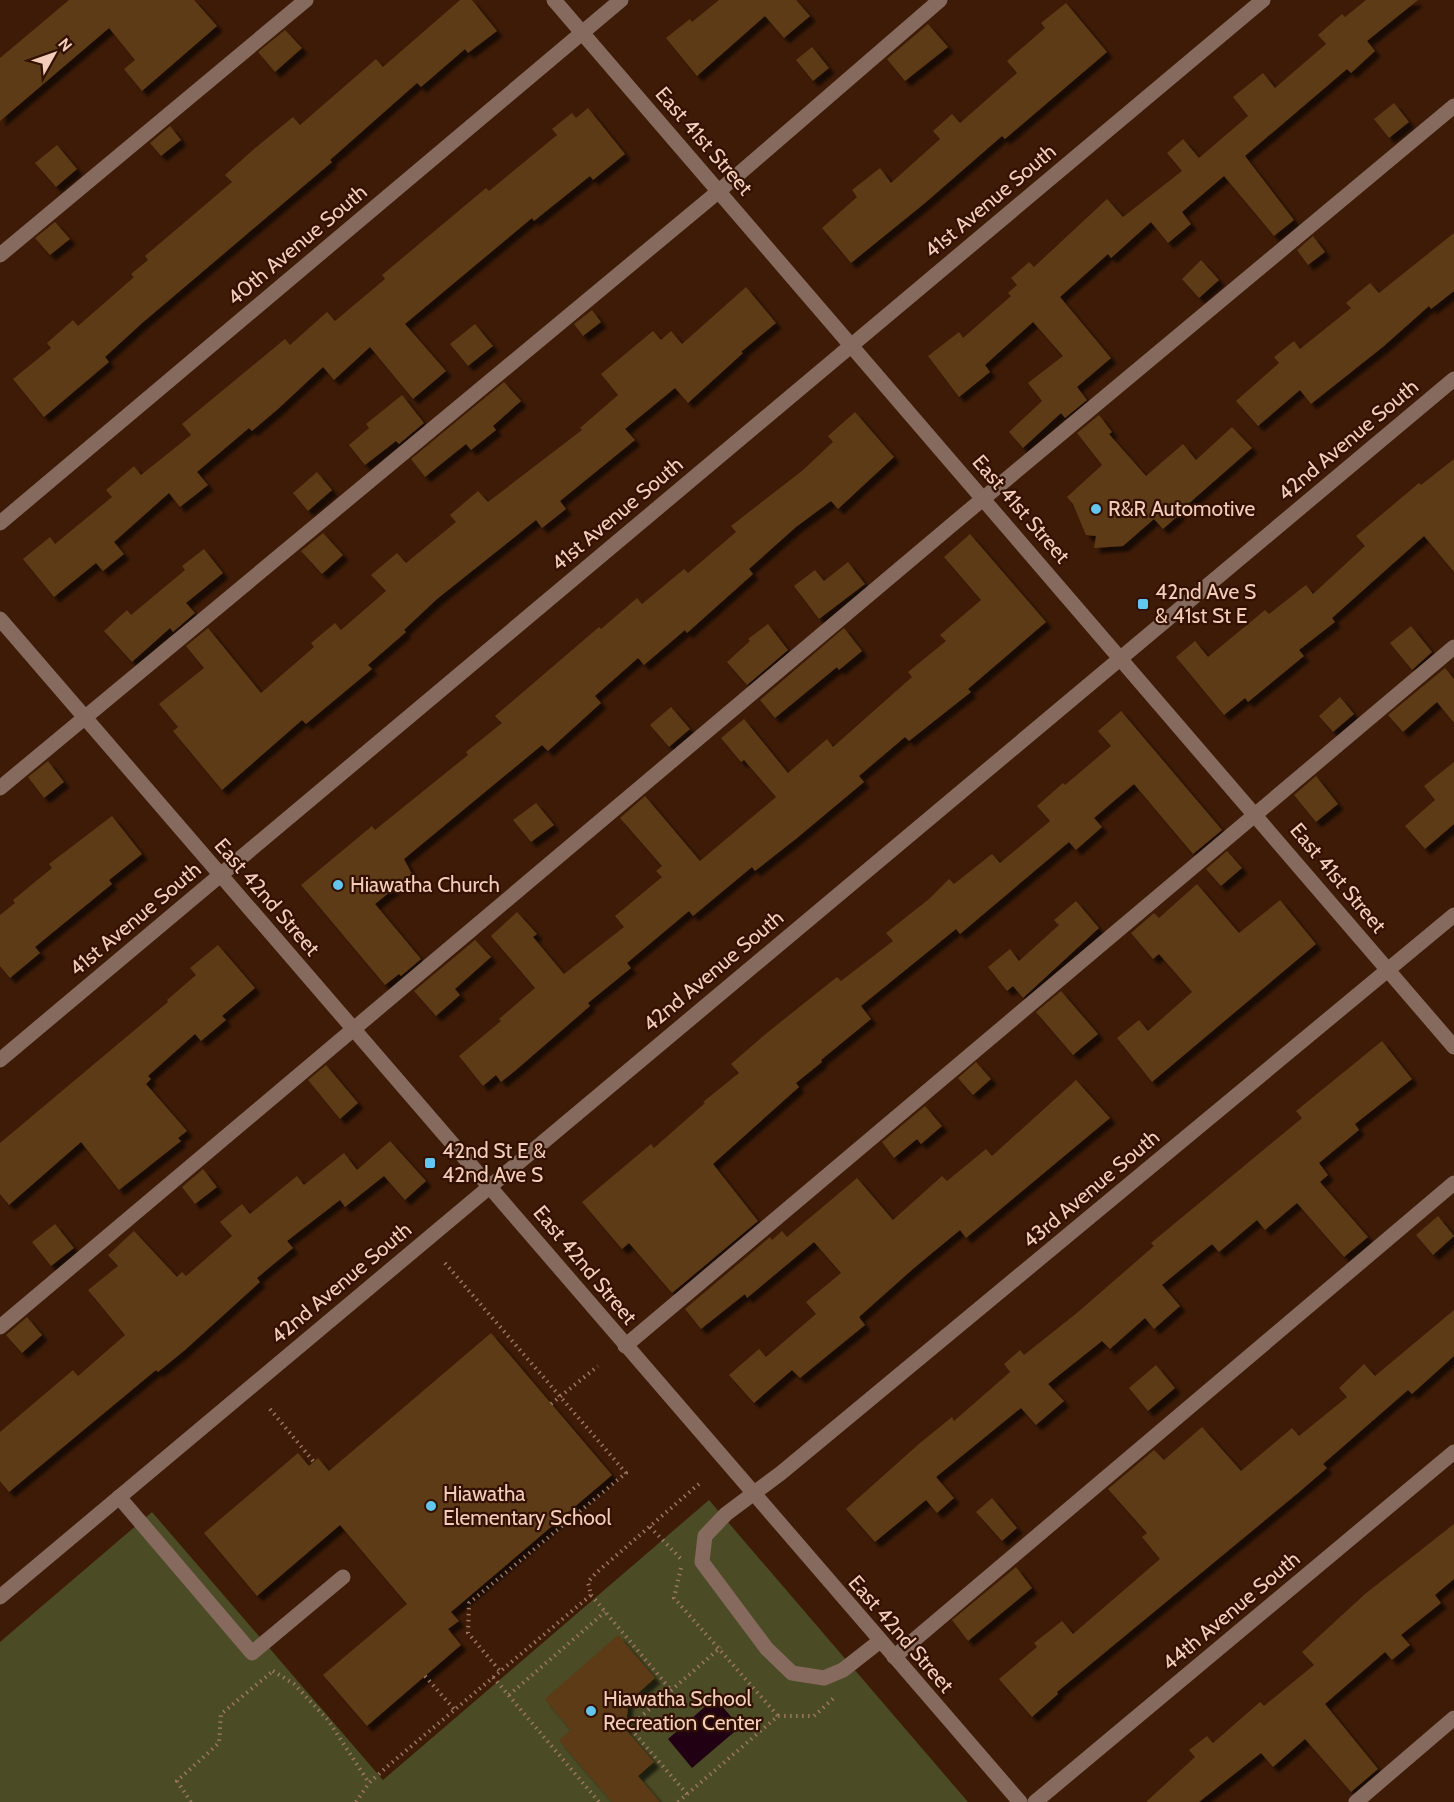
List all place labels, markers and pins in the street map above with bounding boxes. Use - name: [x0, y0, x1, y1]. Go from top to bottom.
- place label: R&R Automotive: [1108, 496, 1256, 521]
- marker: R&R Automotive: [1089, 502, 1103, 516]
- place label: 42nd Ave S & 41st St E: [1155, 579, 1256, 628]
- marker: 42nd Ave S & 41st St E: [1136, 597, 1150, 611]
- place label: Hiawatha Church: [350, 872, 500, 897]
- marker: Hiawatha Church: [331, 878, 345, 892]
- place label: 42nd St E & 42nd Ave S: [442, 1138, 546, 1187]
- marker: 42nd St E & 42nd Ave S: [423, 1156, 437, 1170]
- place label: Hiawatha Elementary School: [443, 1481, 611, 1530]
- marker: Hiawatha Elementary School: [424, 1499, 438, 1513]
- place label: Hiawatha School Recreation Center: [603, 1686, 762, 1735]
- marker: Hiawatha School Recreation Center: [584, 1704, 598, 1718]

